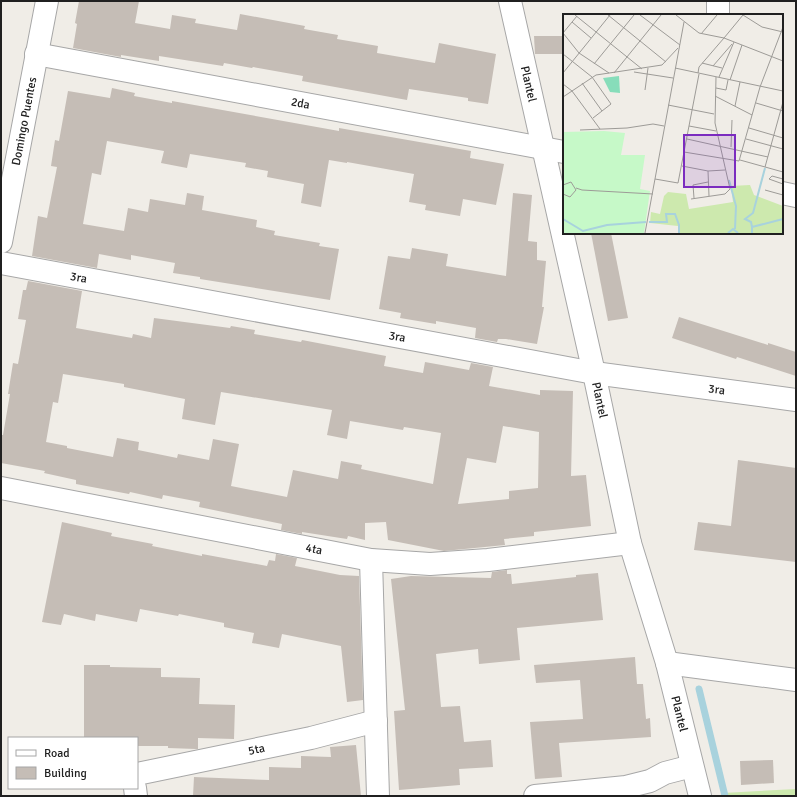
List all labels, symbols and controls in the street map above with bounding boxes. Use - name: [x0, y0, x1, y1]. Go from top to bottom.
- inset map: [563, 14, 783, 234]
- street label: Plantel: [517, 64, 540, 104]
- street label: Domingo Puentes: [8, 76, 40, 167]
- street label: 2da: [290, 94, 311, 112]
- street label: 3ra: [69, 268, 88, 286]
- street label: 3ra: [388, 328, 407, 345]
- street label: Plantel: [589, 381, 611, 420]
- street label: 3ra: [707, 381, 726, 398]
- street label: 4ta: [304, 540, 324, 558]
- street label: Plantel: [668, 694, 691, 734]
- legend: [8, 737, 138, 789]
- street label: 5ta: [247, 740, 266, 758]
- text: Road: [44, 746, 70, 761]
- text: Building: [44, 766, 87, 781]

